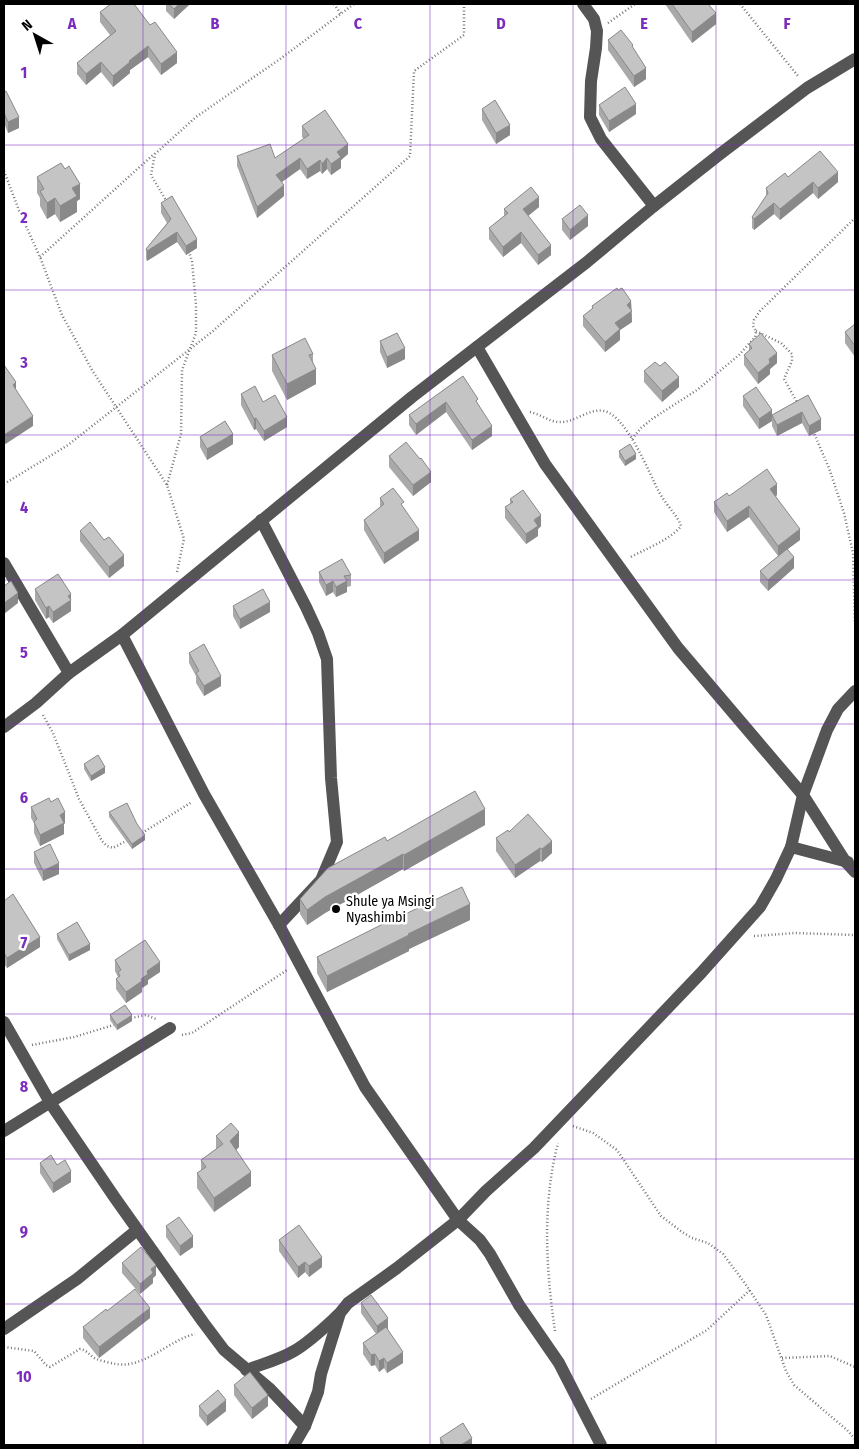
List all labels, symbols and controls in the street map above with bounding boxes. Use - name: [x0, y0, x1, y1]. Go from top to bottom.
- north arrow: [10, 10, 60, 60]
- text: A: [67, 14, 77, 33]
- text: B: [211, 14, 220, 33]
- text: C: [354, 14, 363, 33]
- text: D: [496, 14, 506, 33]
- text: E: [640, 14, 648, 33]
- text: F: [783, 14, 791, 33]
- text: N: [19, 16, 36, 35]
- text: 1: [21, 63, 27, 82]
- text: 2: [19, 208, 28, 227]
- text: 3: [19, 353, 28, 372]
- text: 4: [20, 498, 28, 517]
- text: 5: [20, 643, 28, 662]
- text: 6: [20, 788, 28, 807]
- place label: Shule ya Msingi Nyashimbi: [346, 893, 435, 926]
- marker: Shule ya Msingi Nyashimbi: [330, 903, 342, 915]
- text: 7: [21, 933, 28, 952]
- text: 8: [20, 1077, 29, 1096]
- text: 9: [20, 1222, 28, 1241]
- text: 10: [16, 1367, 32, 1386]

